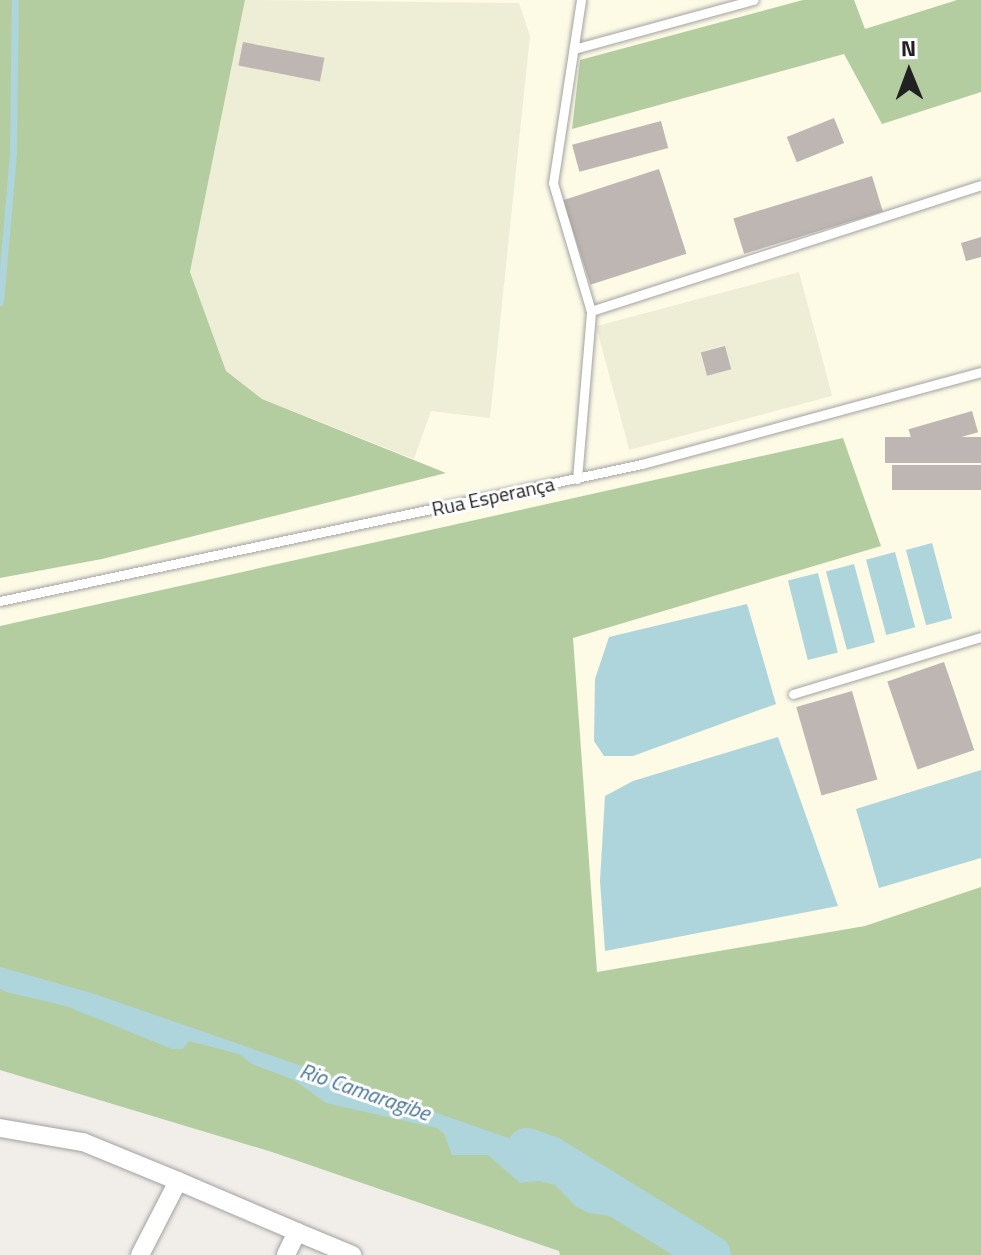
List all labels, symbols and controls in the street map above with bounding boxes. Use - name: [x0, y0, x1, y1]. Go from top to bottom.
- text: N: [901, 31, 917, 65]
- north arrow: [869, 32, 949, 112]
- street label: Rua Esperança: [430, 471, 556, 521]
- water label: Rio Camaragibe: [296, 1057, 434, 1127]

